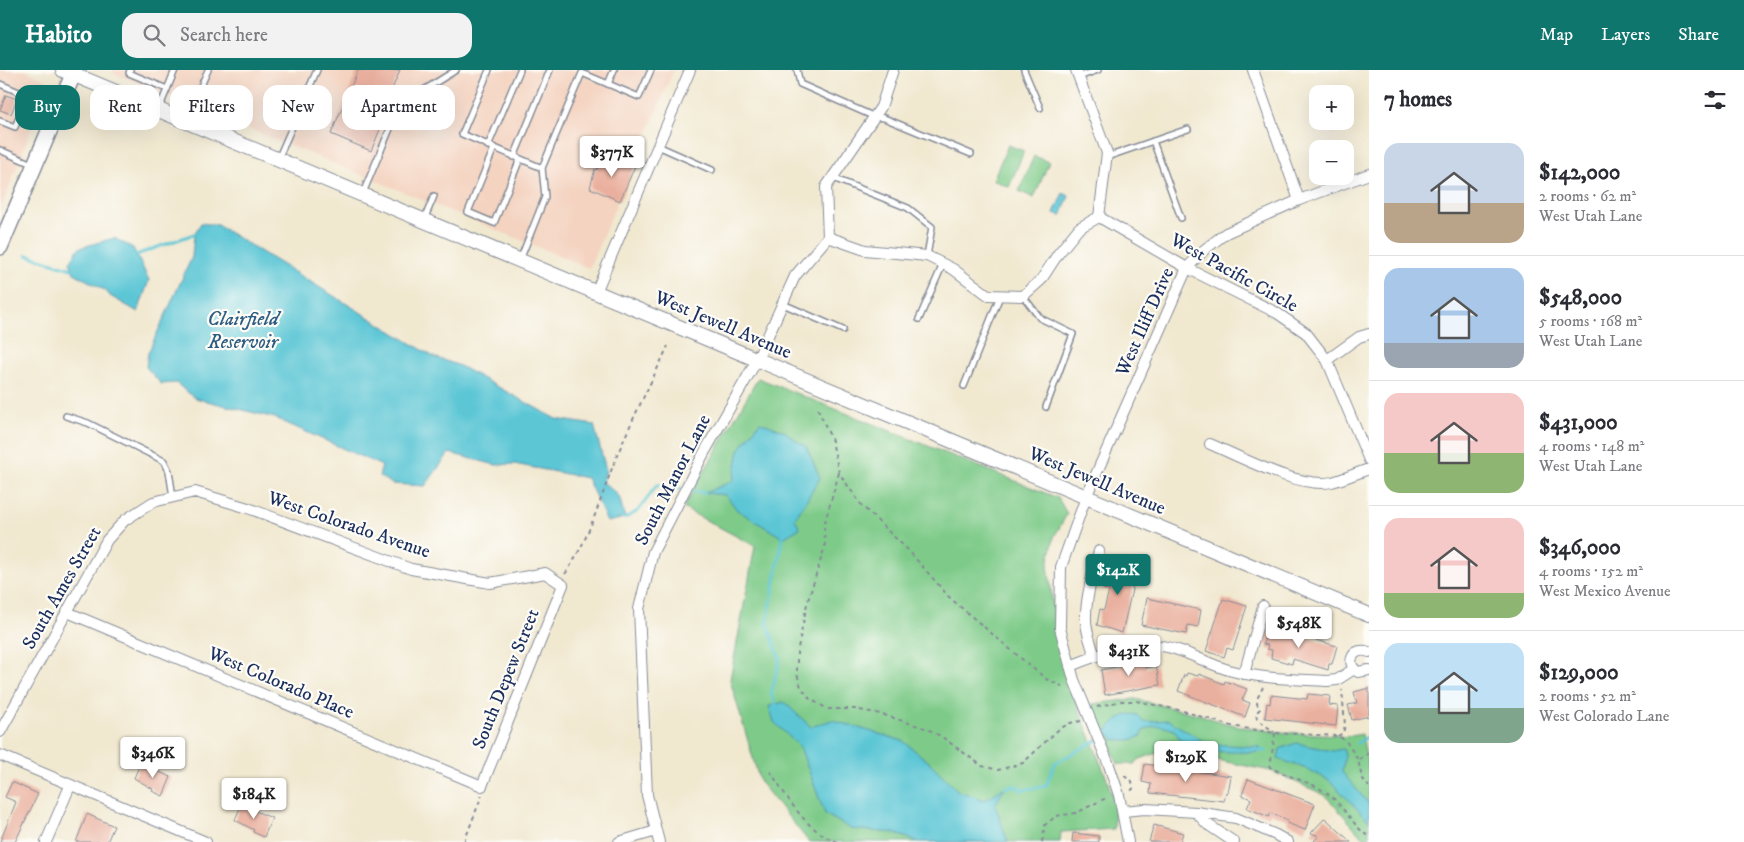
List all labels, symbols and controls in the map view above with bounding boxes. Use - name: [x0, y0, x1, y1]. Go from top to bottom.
- search box: [122, 13, 472, 58]
- text: Habito: [25, 20, 92, 50]
- icon: search: [140, 21, 168, 49]
- text: Search here: [180, 24, 268, 47]
- text: Map: [1540, 24, 1573, 46]
- text: Layers: [1601, 24, 1650, 46]
- text: Share: [1678, 24, 1719, 46]
- chip: Buy: [15, 85, 80, 130]
- chip: Rent: [90, 85, 160, 130]
- chip: Filters: [170, 85, 253, 130]
- chip: New: [263, 85, 332, 130]
- chip: Apartment: [342, 85, 455, 130]
- map controls: [1309, 85, 1354, 185]
- button: +: [1309, 85, 1354, 130]
- icon: filters: [1701, 86, 1729, 114]
- text: 7 homes: [1384, 87, 1452, 113]
- pin: $377K: [577, 136, 647, 178]
- button: −: [1309, 140, 1354, 185]
- text: $377K: [591, 142, 633, 162]
- text: $142,000: [1539, 160, 1620, 186]
- icon: home: [1424, 163, 1484, 223]
- text: 2 rooms · 62 m²: [1539, 186, 1636, 206]
- text: West Utah Lane: [1539, 206, 1642, 226]
- street label: West Pacific Circle: [1165, 228, 1302, 318]
- street label: West Iliff Drive: [1110, 264, 1179, 381]
- street label: West Jewell Avenue: [650, 285, 795, 364]
- text: $548,000: [1539, 285, 1622, 311]
- icon: home: [1424, 288, 1484, 348]
- water label: Clairfield Reservoir: [207, 307, 282, 355]
- text: 5 rooms · 168 m²: [1539, 311, 1642, 331]
- text: West Utah Lane: [1539, 331, 1642, 351]
- text: $431,000: [1539, 410, 1618, 436]
- street label: South Manor Lane: [630, 411, 716, 549]
- icon: home: [1424, 413, 1484, 473]
- text: 4 rooms · 148 m²: [1539, 436, 1644, 456]
- street label: West Jewell Avenue: [1024, 441, 1169, 520]
- text: West Utah Lane: [1539, 456, 1642, 476]
- street label: West Colorado Avenue: [264, 486, 433, 564]
- street label: South Ames Street: [18, 522, 106, 654]
- text: $346,000: [1539, 535, 1621, 561]
- icon: home: [1424, 538, 1484, 598]
- pin: $142K: [1083, 554, 1153, 596]
- text: $142K: [1097, 560, 1139, 580]
- text: 4 rooms · 152 m²: [1539, 561, 1643, 581]
- text: West Mexico Avenue: [1539, 581, 1671, 601]
- street label: South Depew Street: [467, 606, 545, 752]
- pin: $548K: [1264, 606, 1334, 649]
- text: $548K: [1277, 613, 1321, 633]
- pin: $431K: [1094, 634, 1164, 677]
- text: $431K: [1108, 641, 1150, 661]
- street label: West Colorado Place: [204, 642, 357, 724]
- text: $129,000: [1539, 660, 1619, 686]
- icon: home: [1424, 663, 1484, 723]
- text: 2 rooms · 52 m²: [1539, 686, 1636, 706]
- text: West Colorado Lane: [1539, 706, 1669, 726]
- pin: $346K: [118, 736, 188, 779]
- pin: $129K: [1151, 740, 1221, 783]
- text: $346K: [131, 743, 175, 763]
- text: $129K: [1165, 747, 1207, 767]
- pin: $184K: [219, 778, 289, 820]
- text: $184K: [232, 784, 276, 804]

